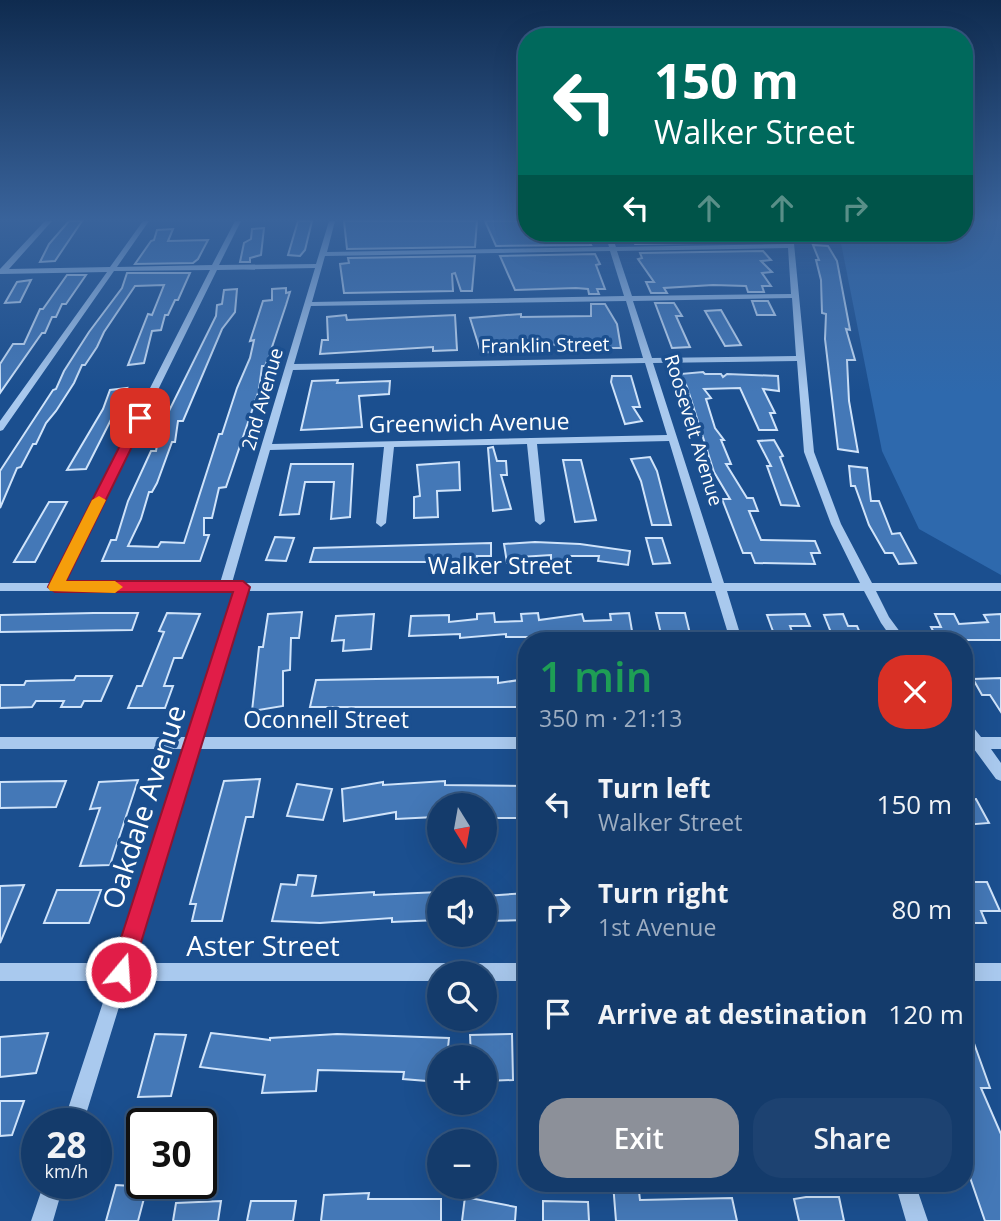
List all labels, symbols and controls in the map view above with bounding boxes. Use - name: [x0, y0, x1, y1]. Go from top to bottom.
- text: 150 m: [654, 47, 799, 113]
- icon: left: [539, 56, 630, 147]
- text: Walker Street: [654, 110, 855, 153]
- icon: left: [617, 189, 655, 227]
- icon: ahead: [690, 189, 728, 227]
- icon: ahead: [763, 189, 801, 227]
- icon: right: [836, 189, 874, 227]
- street label: Franklin Street: [480, 331, 610, 359]
- street label: 2nd Avenue: [235, 345, 289, 453]
- street label: Roosevelt Avenue: [659, 351, 729, 509]
- pin: [110, 388, 170, 448]
- icon: arrive: [121, 399, 159, 437]
- street label: Greenwich Avenue: [368, 404, 570, 440]
- street label: Walker Street: [428, 549, 572, 581]
- text: 1 min: [539, 647, 652, 704]
- button: close: [878, 655, 952, 729]
- street label: Oakdale Avenue: [92, 700, 194, 914]
- text: 350 m · 21:13: [539, 702, 682, 734]
- street label: Oconnell Street: [243, 703, 409, 735]
- text: Turn left: [598, 770, 710, 806]
- icon: left: [539, 785, 577, 823]
- text: 150 m: [877, 786, 952, 822]
- north arrow: [427, 793, 497, 863]
- map controls: [427, 793, 497, 1199]
- text: Walker Street: [598, 806, 742, 838]
- text: Turn right: [598, 875, 729, 911]
- button: sound: [427, 877, 497, 947]
- icon: right: [539, 890, 577, 928]
- text: 80 m: [891, 891, 952, 927]
- text: 1st Avenue: [598, 911, 716, 943]
- street label: Aster Street: [186, 926, 340, 964]
- position arrow: [84, 935, 158, 1009]
- button: search: [427, 961, 497, 1031]
- icon: arrive: [539, 995, 577, 1033]
- text: Arrive at destination: [598, 996, 867, 1032]
- text: 120 m: [888, 996, 964, 1032]
- button: +: [427, 1045, 497, 1115]
- button: Exit: [539, 1098, 739, 1178]
- button: Share: [753, 1098, 952, 1178]
- speed limit sign: 30: [126, 1108, 217, 1199]
- text: 28: [46, 1121, 87, 1168]
- button: −: [427, 1129, 497, 1199]
- text: km/h: [45, 1159, 88, 1183]

